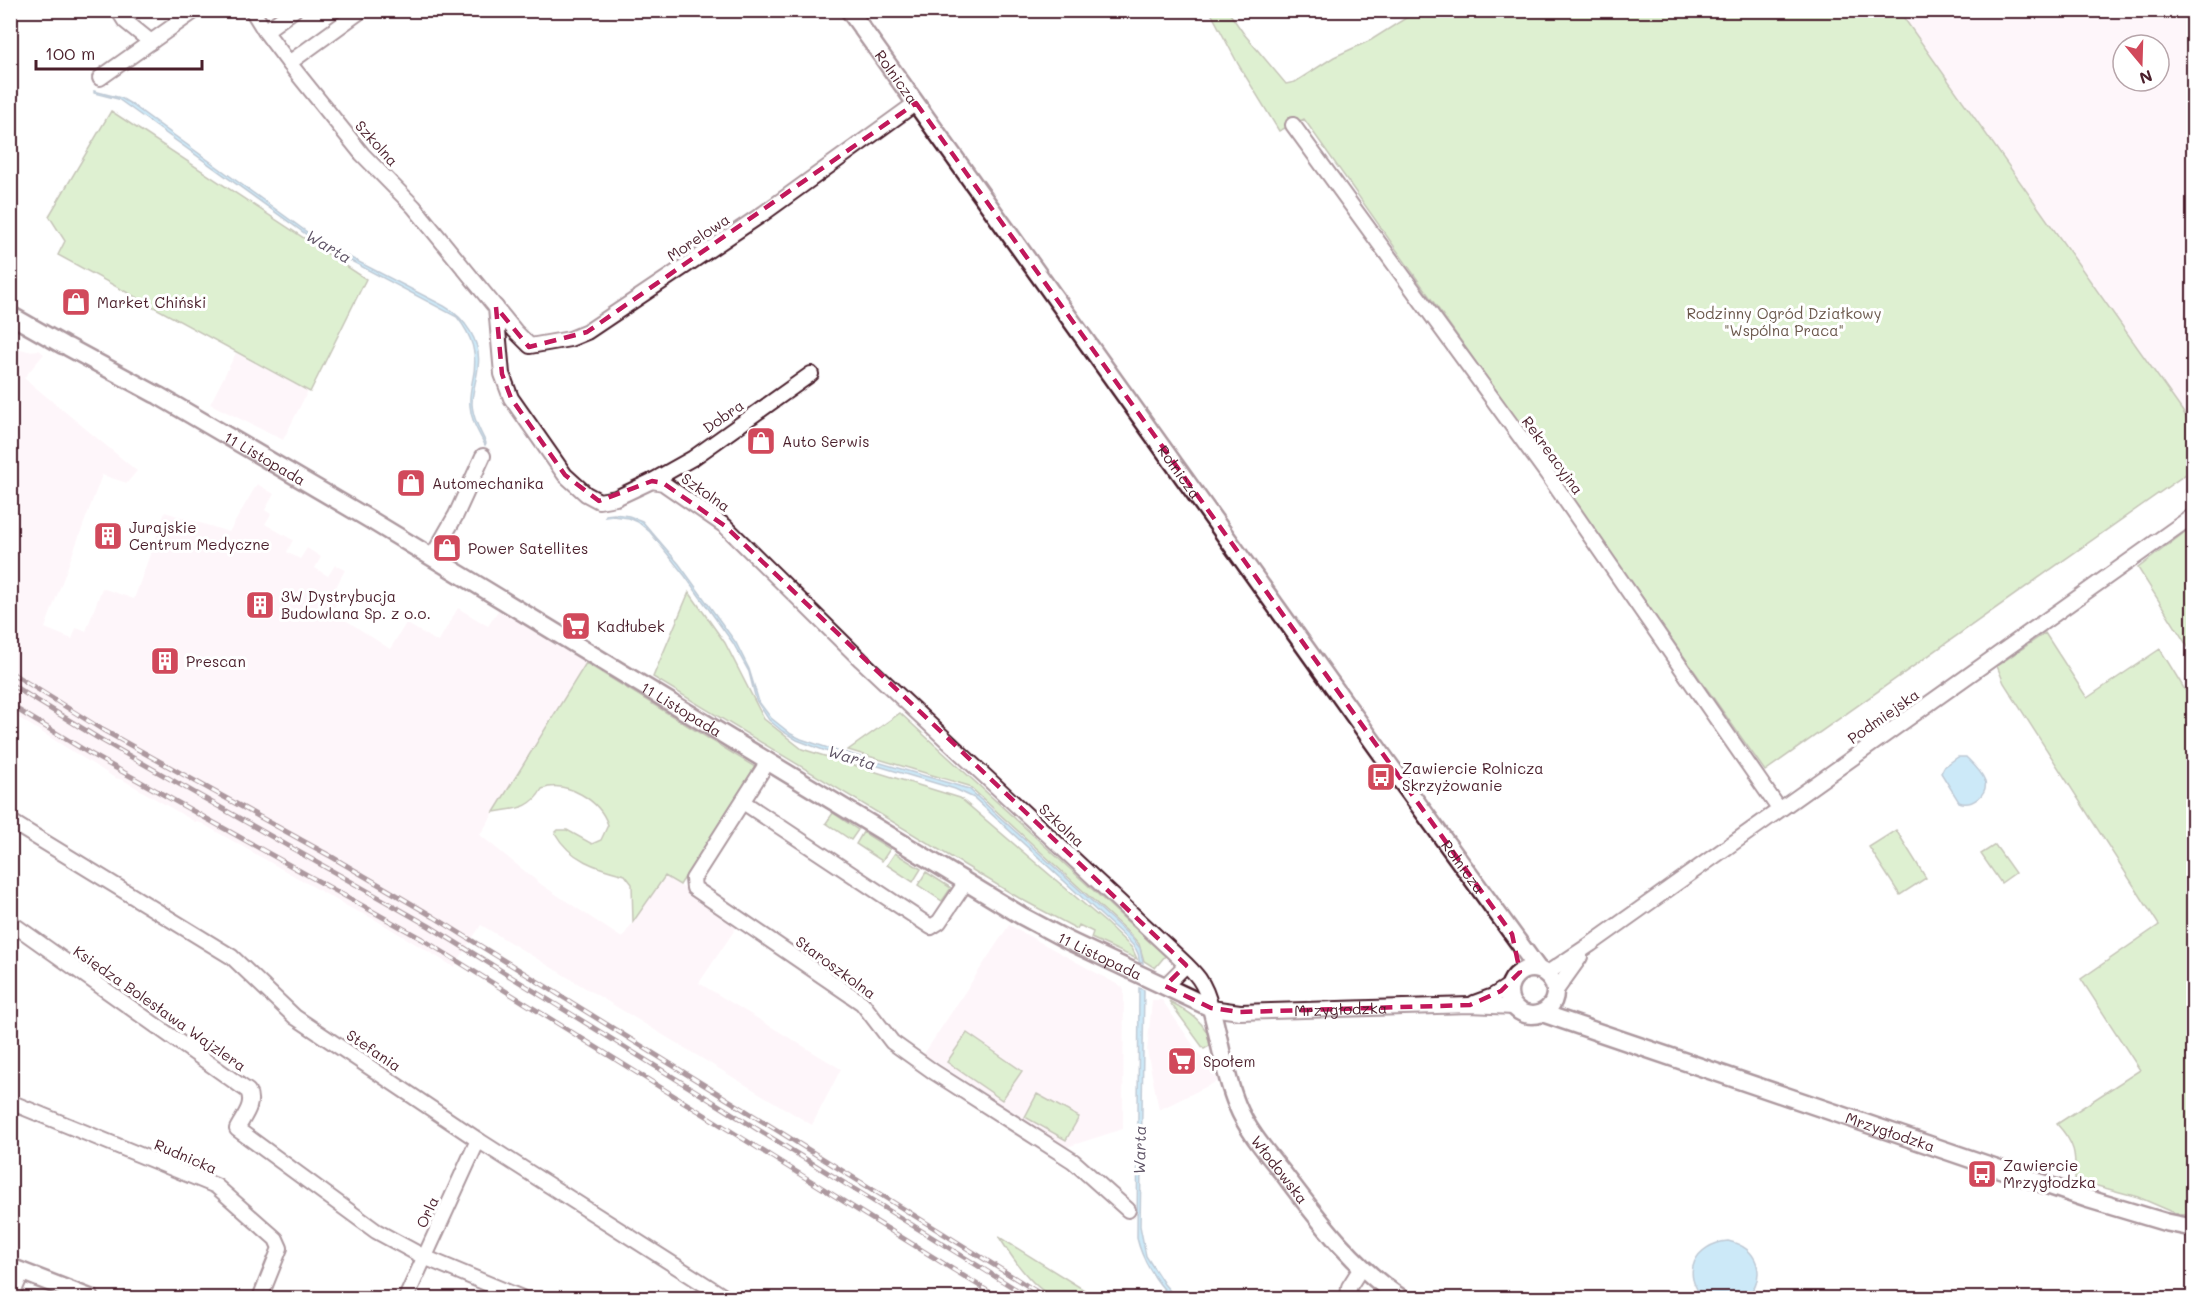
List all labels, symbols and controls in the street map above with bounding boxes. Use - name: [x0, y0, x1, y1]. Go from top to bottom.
- scale bar: [36, 33, 202, 71]
- north arrow: [2111, 33, 2171, 93]
- text: 100 m: [45, 41, 95, 65]
- street label: Rolnicza: [871, 46, 923, 108]
- text: N: [2137, 66, 2155, 90]
- street label: Szkolna: [351, 116, 403, 170]
- street label: Morelowa: [663, 209, 733, 265]
- water label: Warta: [303, 224, 355, 268]
- shop icon: Market Chiński: [60, 286, 92, 318]
- place label: Market Chiński: [97, 292, 206, 312]
- park label: Rodzinny Ogród Działkowy "Wspólna Praca": [1686, 303, 1882, 340]
- street label: Dobra: [699, 395, 747, 437]
- street label: Rekreacyjna: [1518, 412, 1588, 498]
- shop icon: Auto Serwis: [745, 425, 777, 457]
- street label: 11 Listopada: [221, 427, 309, 490]
- place label: Auto Serwis: [782, 431, 870, 451]
- street label: Rolnicza: [1154, 441, 1206, 503]
- shop icon: Automechanika: [395, 467, 427, 499]
- street label: Szkolna: [678, 468, 734, 516]
- place label: Automechanika: [432, 473, 544, 493]
- place label: Jurajskie Centrum Medyczne: [129, 517, 270, 554]
- building icon: Jurajskie Centrum Medyczne: [92, 520, 124, 552]
- shop icon: Power Satellites: [431, 532, 463, 564]
- place label: Power Satellites: [468, 538, 588, 558]
- place label: 3W Dystrybucja Budowlana Sp. z o.o.: [281, 586, 431, 623]
- building icon: 3W Dystrybucja Budowlana Sp. z o.o.: [244, 589, 276, 621]
- supermarket icon: Kadłubek: [560, 610, 592, 642]
- place label: Kadłubek: [597, 616, 665, 636]
- building icon: Prescan: [149, 645, 181, 677]
- place label: Prescan: [186, 651, 246, 671]
- street label: 11 Listopada: [637, 677, 726, 741]
- street label: Podmiejska: [1843, 684, 1923, 748]
- water label: Warta: [825, 740, 879, 774]
- place label: Zawiercie Rolnicza Skrzyżowanie: [1402, 758, 1544, 795]
- bus stop icon: Zawiercie Rolnicza Skrzyżowanie: [1365, 761, 1397, 793]
- street label: Szkolna: [1035, 799, 1089, 851]
- street label: Rolnicza: [1437, 836, 1490, 897]
- street label: 11 Listopada: [1054, 927, 1145, 984]
- street label: Staroszkolna: [792, 931, 880, 1003]
- street label: Księdza Bolesława Wajzlera: [70, 941, 250, 1075]
- street label: Mrzygłodzka: [1294, 998, 1387, 1020]
- street label: Stefania: [343, 1024, 405, 1076]
- supermarket icon: Społem: [1166, 1045, 1198, 1077]
- place label: Społem: [1203, 1051, 1256, 1071]
- street label: Mrzygłodzka: [1843, 1107, 1938, 1156]
- water label: Warta: [1128, 1125, 1150, 1175]
- street label: Włodowska: [1247, 1131, 1313, 1208]
- street label: Rudnicka: [152, 1134, 220, 1178]
- place label: Zawiercie Mrzygłodzka: [2003, 1155, 2096, 1192]
- bus stop icon: Zawiercie Mrzygłodzka: [1966, 1158, 1998, 1190]
- street label: Orla: [411, 1193, 443, 1231]

